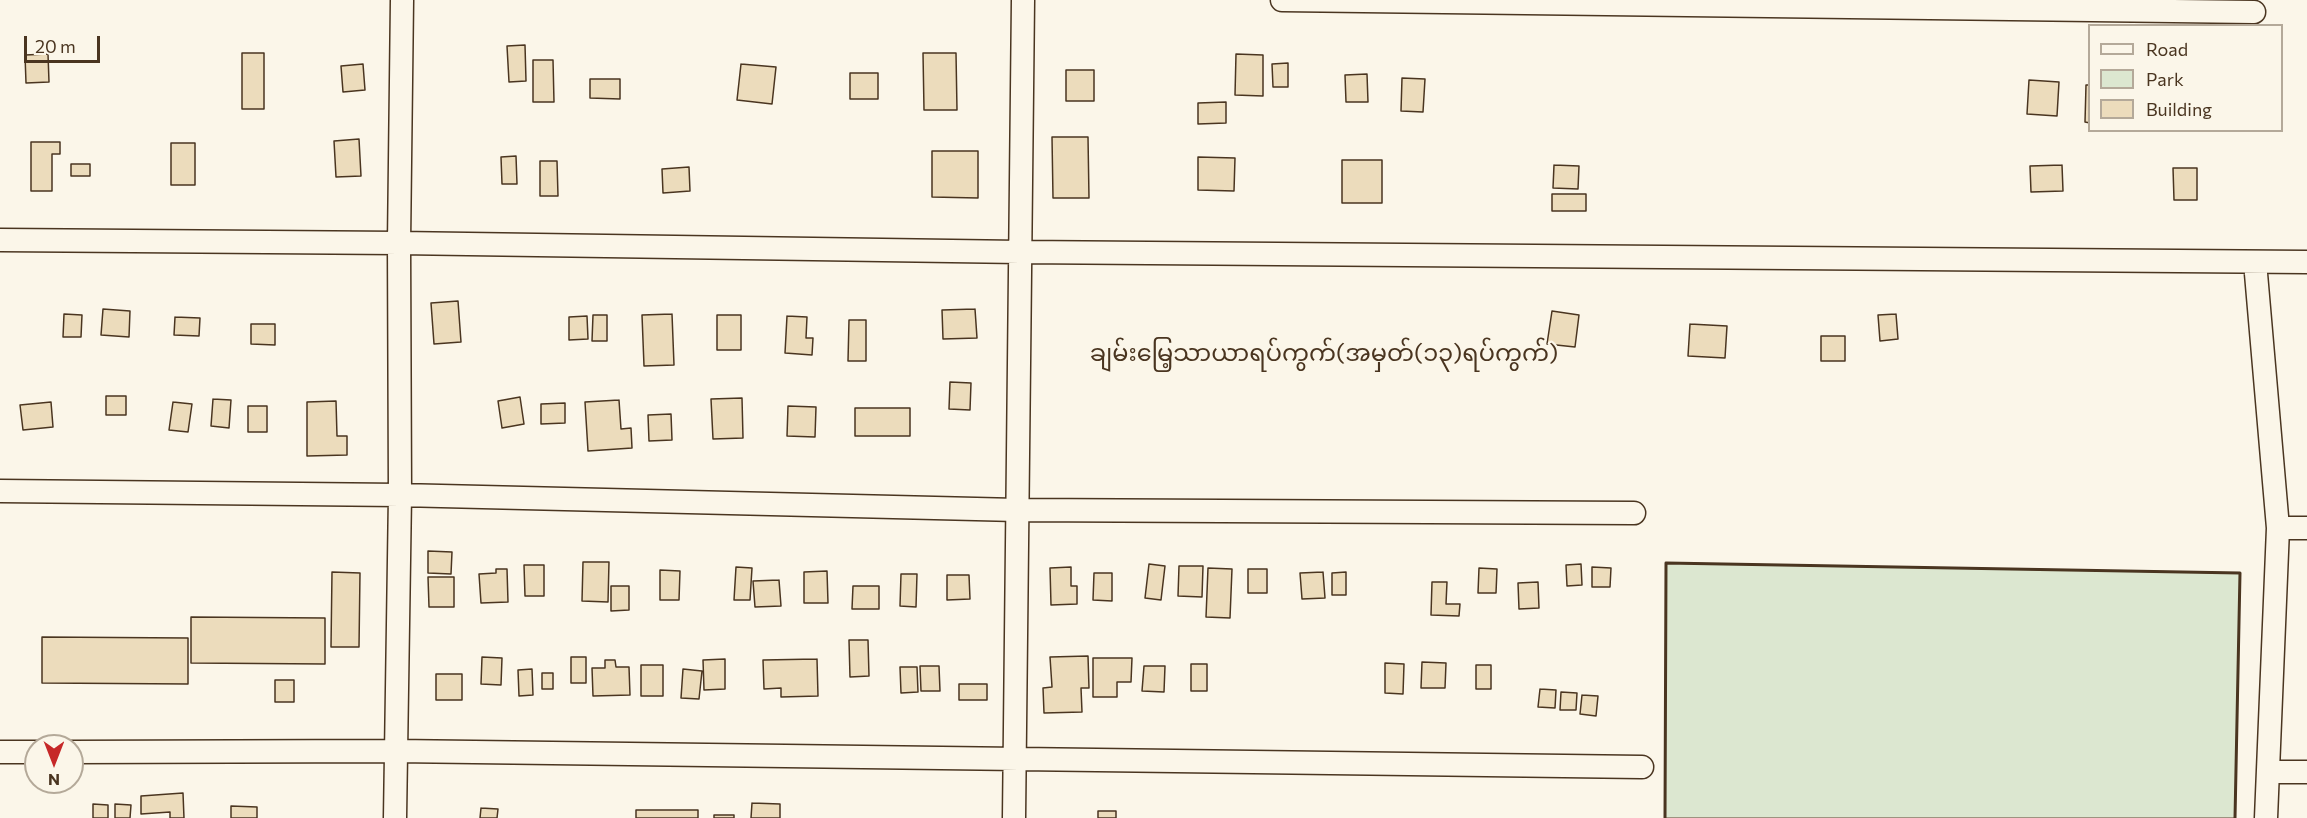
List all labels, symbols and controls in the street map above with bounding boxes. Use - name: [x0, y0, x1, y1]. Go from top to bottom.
- scale bar: [27, 24, 104, 62]
- legend: [2088, 24, 2283, 132]
- text: 20 m: [35, 35, 76, 57]
- text: Road: [2146, 38, 2188, 60]
- text: Park: [2146, 68, 2184, 90]
- text: Building: [2146, 98, 2212, 120]
- district label: ချမ်းမြေ့သာယာရပ်ကွက်(အမှတ်(၁၃)ရပ်ကွက်): [1090, 339, 1558, 367]
- north arrow: [24, 734, 84, 794]
- text: N: [48, 771, 60, 790]

